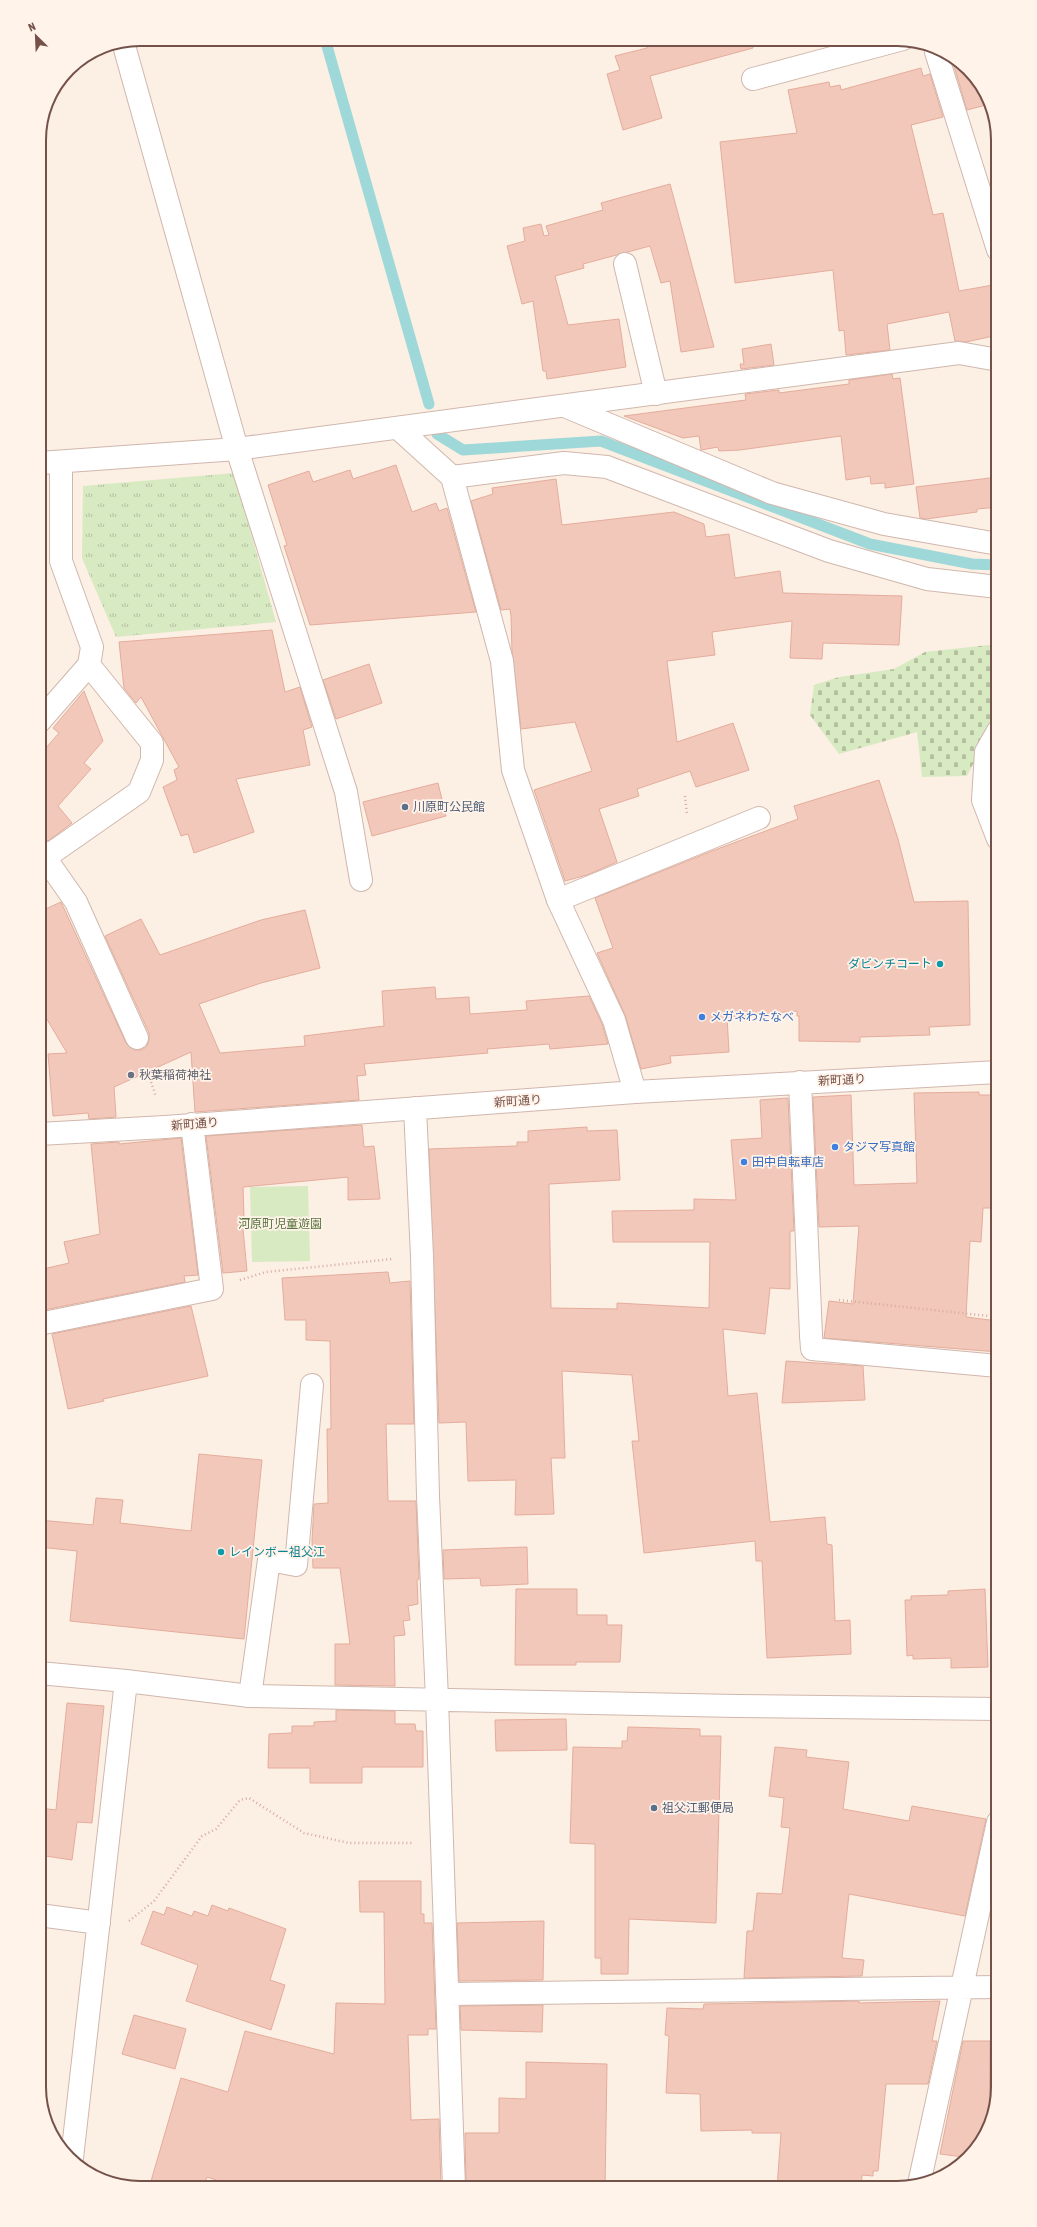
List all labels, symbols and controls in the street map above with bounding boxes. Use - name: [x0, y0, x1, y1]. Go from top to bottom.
- north arrow: [16, 16, 56, 56]
- text: N: [27, 20, 37, 34]
- place label: 川原町公民館: [413, 800, 485, 814]
- marker: 川原町公民館: [400, 802, 410, 812]
- place label: ダビンチコート: [848, 957, 932, 971]
- marker: ダビンチコート: [935, 959, 945, 969]
- place label: メガネわたなべ: [710, 1010, 794, 1024]
- marker: メガネわたなべ: [697, 1012, 707, 1022]
- place label: 秋葉稲荷神社: [139, 1068, 211, 1082]
- marker: 秋葉稲荷神社: [126, 1070, 136, 1080]
- street label: 新町通り: [818, 1072, 866, 1088]
- street label: 新町通り: [494, 1092, 542, 1110]
- street label: 新町通り: [170, 1115, 220, 1133]
- place label: タジマ写真館: [843, 1140, 915, 1154]
- marker: タジマ写真館: [830, 1142, 840, 1152]
- place label: 田中自転車店: [752, 1155, 824, 1169]
- marker: 田中自転車店: [739, 1157, 749, 1167]
- park label: 河原町児童遊園: [238, 1217, 322, 1231]
- place label: レインボー祖父江: [229, 1545, 325, 1559]
- marker: レインボー祖父江: [216, 1547, 226, 1557]
- place label: 祖父江郵便局: [662, 1801, 734, 1815]
- marker: 祖父江郵便局: [649, 1803, 659, 1813]

